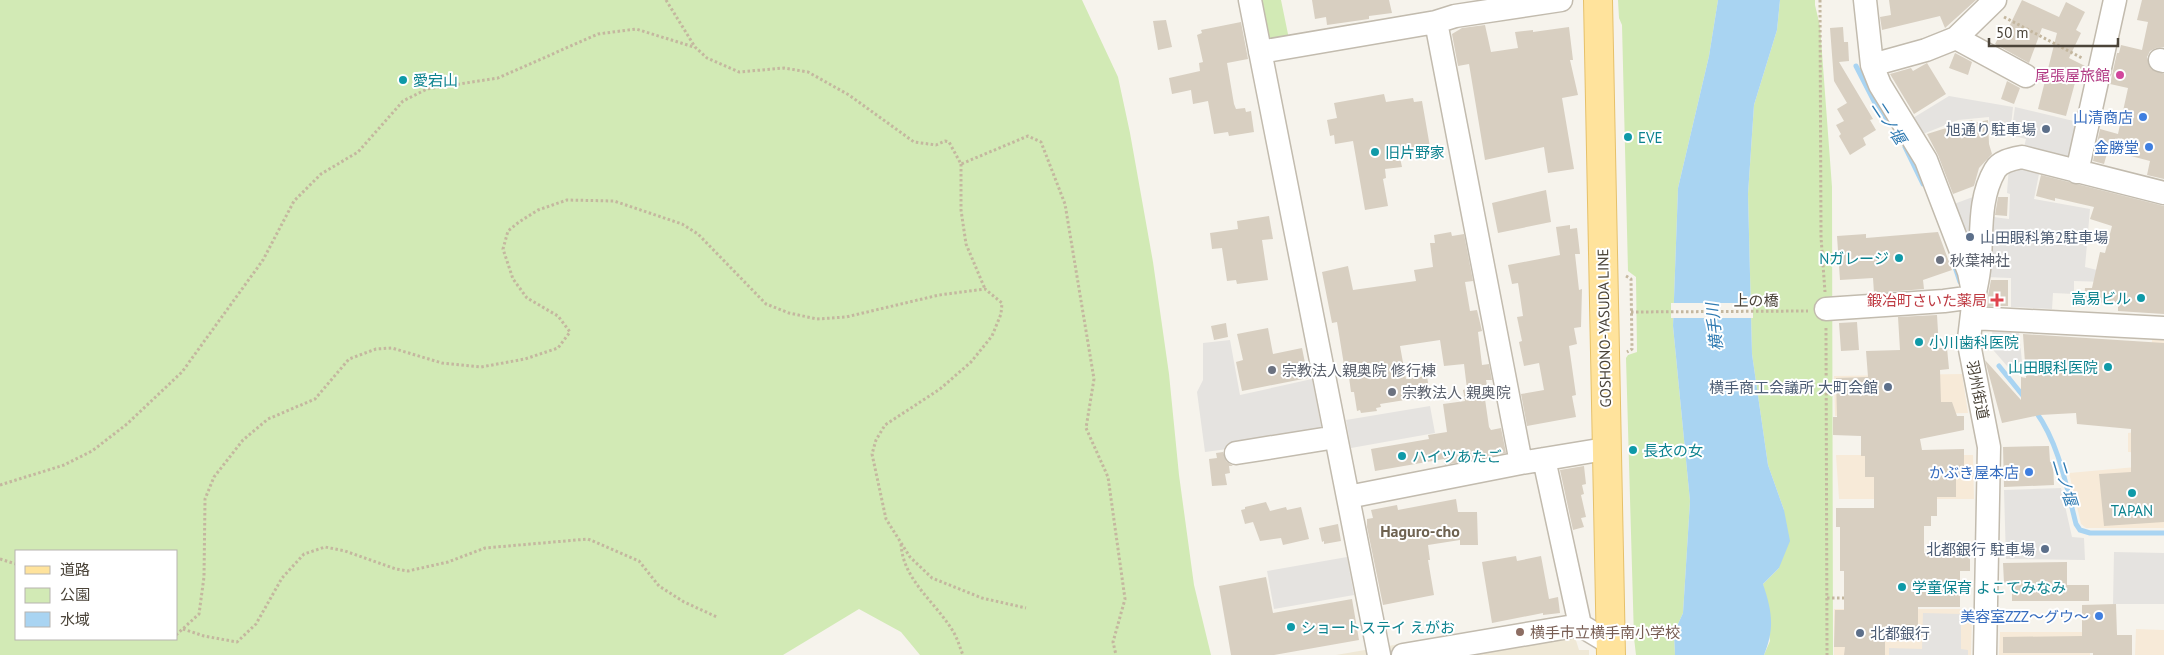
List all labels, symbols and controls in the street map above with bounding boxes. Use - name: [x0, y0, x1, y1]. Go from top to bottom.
- scale bar: [1989, 15, 2118, 47]
- text: 50 m: [1996, 23, 2029, 42]
- place label: 尾張屋旅館: [2035, 66, 2110, 85]
- marker: 尾張屋旅館: [2114, 69, 2126, 81]
- place label: 愛宕山: [413, 71, 458, 90]
- marker: 愛宕山: [397, 74, 409, 86]
- water label: 二ノ堰: [1868, 96, 1912, 150]
- place label: 山清商店: [2073, 108, 2133, 127]
- marker: 山清商店: [2137, 111, 2149, 123]
- place label: 旭通り駐車場: [1946, 120, 2036, 139]
- marker: 旭通り駐車場: [2040, 123, 2052, 135]
- place label: EVE: [1638, 128, 1663, 147]
- marker: EVE: [1622, 131, 1634, 143]
- place label: 金勝堂: [2094, 138, 2139, 157]
- marker: 金勝堂: [2143, 141, 2155, 153]
- place label: 旧片野家: [1385, 143, 1445, 162]
- marker: 旧片野家: [1369, 146, 1381, 158]
- place label: 山田眼科第2駐車場: [1980, 228, 2108, 247]
- marker: 山田眼科第2駐車場: [1964, 231, 1976, 243]
- street label: GOSHONO-YASUDA LINE: [1593, 248, 1615, 408]
- place label: Nガレージ: [1819, 249, 1889, 268]
- place label: 秋葉神社: [1950, 251, 2010, 270]
- marker: Nガレージ: [1893, 252, 1905, 264]
- marker: 秋葉神社: [1934, 254, 1946, 266]
- place label: 高易ビル: [2071, 289, 2131, 308]
- street label: 上の橋: [1733, 291, 1779, 310]
- place label: 鍛冶町さいた薬局: [1867, 291, 1987, 310]
- marker: 高易ビル: [2135, 292, 2147, 304]
- marker: 鍛冶町さいた薬局: [1991, 294, 2003, 306]
- water label: 横手川: [1701, 300, 1726, 352]
- place label: 小川歯科医院: [1929, 333, 2019, 352]
- marker: 小川歯科医院: [1913, 336, 1925, 348]
- place label: 山田眼科医院: [2008, 358, 2098, 377]
- street label: 羽州街道: [1963, 359, 1993, 421]
- place label: 宗教法人親奥院 修行棟: [1282, 361, 1436, 380]
- marker: 山田眼科医院: [2102, 361, 2114, 373]
- marker: 宗教法人親奥院 修行棟: [1266, 364, 1278, 376]
- place label: 横手商工会議所 大町会館: [1709, 378, 1878, 397]
- marker: 横手商工会議所 大町会館: [1882, 381, 1894, 393]
- place label: 宗教法人 親奥院: [1402, 383, 1511, 402]
- marker: 宗教法人 親奥院: [1386, 386, 1398, 398]
- place label: 長衣の女: [1643, 441, 1703, 460]
- marker: 長衣の女: [1627, 444, 1639, 456]
- place label: ハイツあたご: [1412, 447, 1502, 466]
- marker: ハイツあたご: [1396, 450, 1408, 462]
- water label: 二ノ堰: [2048, 456, 2082, 511]
- place label: かぶき屋本店: [1929, 463, 2019, 482]
- marker: かぶき屋本店: [2023, 466, 2035, 478]
- marker: TAPAN: [2126, 487, 2138, 499]
- place label: TAPAN: [2111, 501, 2153, 520]
- district label: Haguro-cho: [1380, 521, 1460, 541]
- place label: 北都銀行 駐車場: [1926, 540, 2035, 559]
- marker: 北都銀行 駐車場: [2039, 543, 2051, 555]
- legend: [15, 550, 178, 640]
- text: 道路: [60, 560, 90, 579]
- place label: 学童保育 よこてみなみ: [1912, 578, 2066, 597]
- marker: 学童保育 よこてみなみ: [1896, 581, 1908, 593]
- text: 公園: [60, 585, 90, 604]
- place label: 美容室ZZZ〜グウ〜: [1960, 607, 2089, 626]
- text: 水域: [60, 610, 90, 629]
- marker: 美容室ZZZ〜グウ〜: [2093, 610, 2105, 622]
- place label: ショートステイ えがお: [1301, 618, 1455, 637]
- marker: ショートステイ えがお: [1285, 621, 1297, 633]
- place label: 横手市立横手南小学校: [1530, 623, 1680, 642]
- place label: 北都銀行: [1870, 624, 1930, 643]
- marker: 横手市立横手南小学校: [1514, 626, 1526, 638]
- marker: 北都銀行: [1854, 627, 1866, 639]

